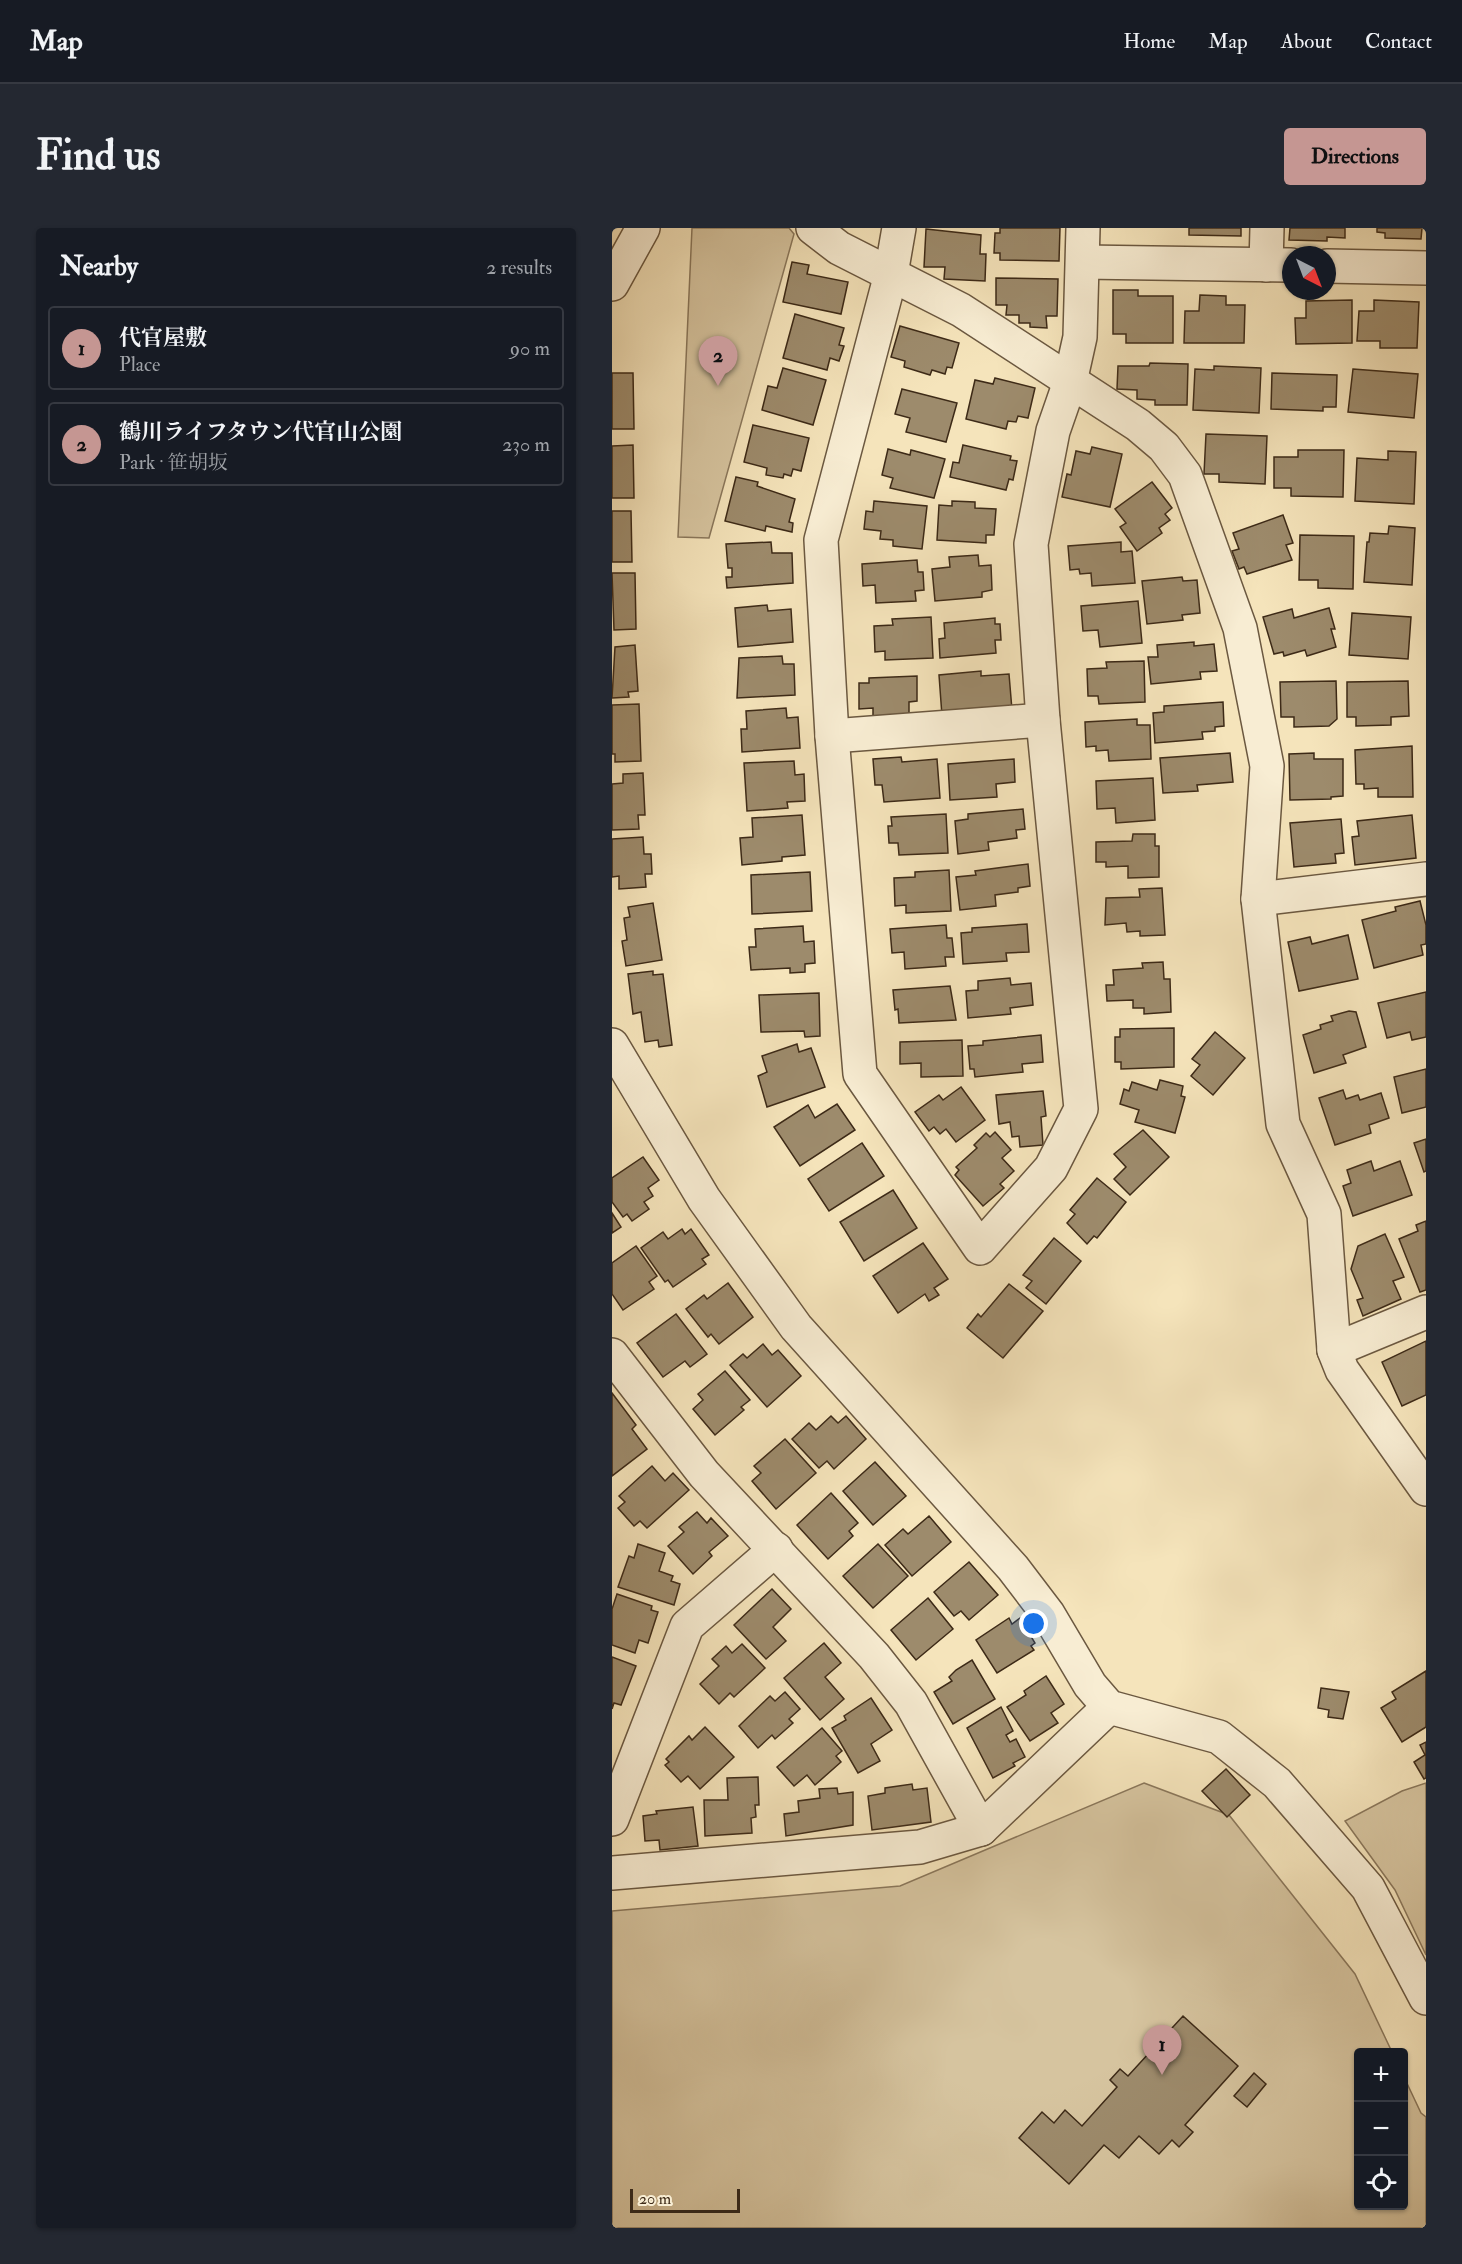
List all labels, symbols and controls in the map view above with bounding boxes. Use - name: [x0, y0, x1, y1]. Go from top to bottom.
- text: Map: [30, 24, 83, 59]
- text: Home: [1123, 28, 1175, 55]
- text: Map: [1208, 28, 1248, 55]
- text: About: [1281, 28, 1332, 55]
- text: Contact: [1365, 28, 1432, 55]
- button: Directions: [1284, 128, 1426, 185]
- text: Find us: [36, 130, 160, 182]
- north arrow: [1282, 246, 1336, 300]
- text: Nearby: [60, 251, 138, 283]
- text: 2 results: [486, 255, 552, 280]
- text: 代官屋敷: [119, 324, 207, 352]
- text: 1: [78, 336, 85, 361]
- text: 90 m: [510, 336, 550, 361]
- pin: 2: [698, 336, 738, 386]
- text: Place: [119, 352, 160, 377]
- text: 鶴川ライフタウン代官山公園: [119, 418, 402, 446]
- text: 2: [76, 432, 87, 457]
- text: 230 m: [502, 432, 550, 457]
- text: Park · 笹胡坂: [119, 450, 228, 475]
- your location: [1019, 1609, 1048, 1638]
- pin: 1: [1142, 2026, 1182, 2075]
- map controls: [1354, 2048, 1408, 2210]
- button: +: [1354, 2048, 1408, 2102]
- button: −: [1354, 2102, 1408, 2156]
- button: locate: [1354, 2156, 1408, 2210]
- scale bar: [630, 2186, 740, 2214]
- text: 20 m: [639, 2189, 671, 2209]

